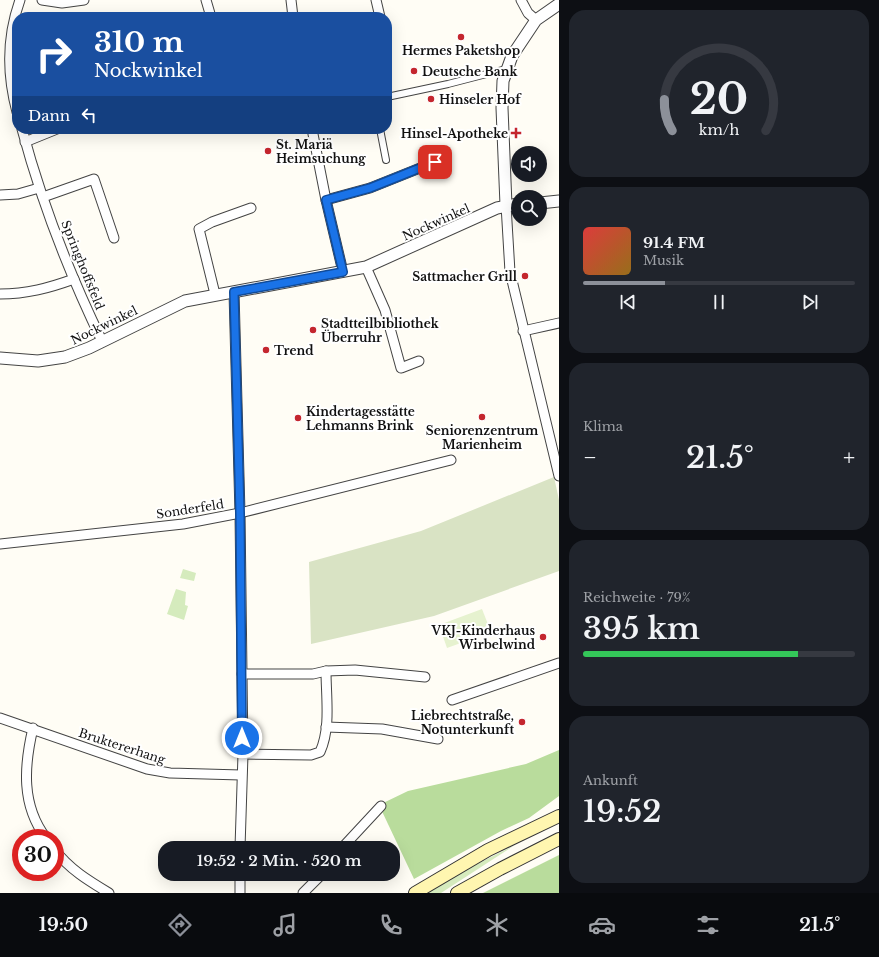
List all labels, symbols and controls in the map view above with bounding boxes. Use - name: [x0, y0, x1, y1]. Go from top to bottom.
- text: 310 m: [94, 25, 184, 60]
- icon: right: [28, 28, 80, 80]
- marker: Hermes Paketshop: [456, 32, 466, 42]
- place label: Hermes Paketshop: [402, 43, 520, 58]
- text: Nockwinkel: [94, 60, 203, 82]
- place label: Deutsche Bank: [422, 64, 518, 79]
- marker: Deutsche Bank: [409, 66, 419, 76]
- text: 20: [690, 74, 748, 125]
- place label: Hinseler Hof: [439, 92, 522, 107]
- marker: Hinseler Hof: [426, 94, 436, 104]
- icon: left: [78, 104, 100, 126]
- text: Dann: [28, 106, 70, 125]
- text: km/h: [699, 121, 739, 139]
- place label: Hinsel-Apotheke: [401, 126, 508, 141]
- marker: Hinsel-Apotheke: [511, 128, 521, 138]
- place label: St. Mariä Heimsuchung: [276, 137, 366, 166]
- pin: [418, 145, 452, 179]
- marker: St. Mariä Heimsuchung: [263, 146, 273, 156]
- map controls: [511, 146, 547, 226]
- button: sound: [511, 146, 547, 182]
- icon: arrive: [424, 151, 446, 173]
- button: search: [511, 190, 547, 226]
- street label: Nockwinkel: [400, 200, 472, 244]
- street label: Springhoffsfeld: [58, 218, 108, 312]
- text: 91.4 FM: [643, 233, 705, 252]
- text: Musik: [643, 252, 684, 269]
- place label: Sattmacher Grill: [412, 269, 518, 284]
- marker: Sattmacher Grill: [520, 271, 530, 281]
- icon: previous: [617, 291, 639, 313]
- icon: pause: [708, 291, 730, 313]
- icon: next: [799, 291, 821, 313]
- street label: Nockwinkel: [68, 302, 140, 348]
- place label: Stadtteilbibliothek Überruhr: [321, 316, 440, 345]
- marker: Stadtteilbibliothek Überruhr: [308, 325, 318, 335]
- place label: Trend: [274, 343, 314, 358]
- marker: Trend: [261, 345, 271, 355]
- place label: Kindertagesstätte Lehmanns Brink: [306, 404, 415, 433]
- marker: Seniorenzentrum Marienheim: [477, 412, 487, 422]
- marker: Kindertagesstätte Lehmanns Brink: [293, 413, 303, 423]
- text: Klima: [583, 418, 623, 435]
- place label: Seniorenzentrum Marienheim: [426, 423, 539, 452]
- text: 21.5°: [686, 439, 754, 476]
- text: −: [583, 444, 597, 471]
- text: +: [843, 444, 855, 471]
- street label: Sonderfeld: [155, 496, 225, 522]
- text: Reichweite · 79%: [583, 589, 691, 606]
- text: 395 km: [583, 610, 700, 647]
- place label: VKJ-Kinderhaus Wirbelwind: [431, 623, 536, 652]
- marker: VKJ-Kinderhaus Wirbelwind: [538, 632, 548, 642]
- place label: Liebrechtstraße, Notunterkunft: [411, 708, 514, 737]
- position arrow: [221, 717, 263, 759]
- marker: Liebrechtstraße, Notunterkunft: [517, 717, 527, 727]
- street label: Bruktererhang: [77, 725, 168, 767]
- text: Ankunft: [583, 772, 638, 789]
- text: 19:52: [583, 793, 661, 830]
- speed limit sign: 30: [12, 829, 64, 881]
- text: 19:52 · 2 Min. · 520 m: [197, 851, 361, 870]
- icon: directions: [166, 911, 194, 939]
- icon: music: [271, 911, 299, 939]
- icon: phone: [377, 911, 405, 939]
- icon: climate: [483, 911, 511, 939]
- icon: car: [588, 911, 616, 939]
- icon: filters: [694, 911, 722, 939]
- text: 19:50: [39, 914, 88, 936]
- text: 21.5°: [799, 914, 840, 936]

